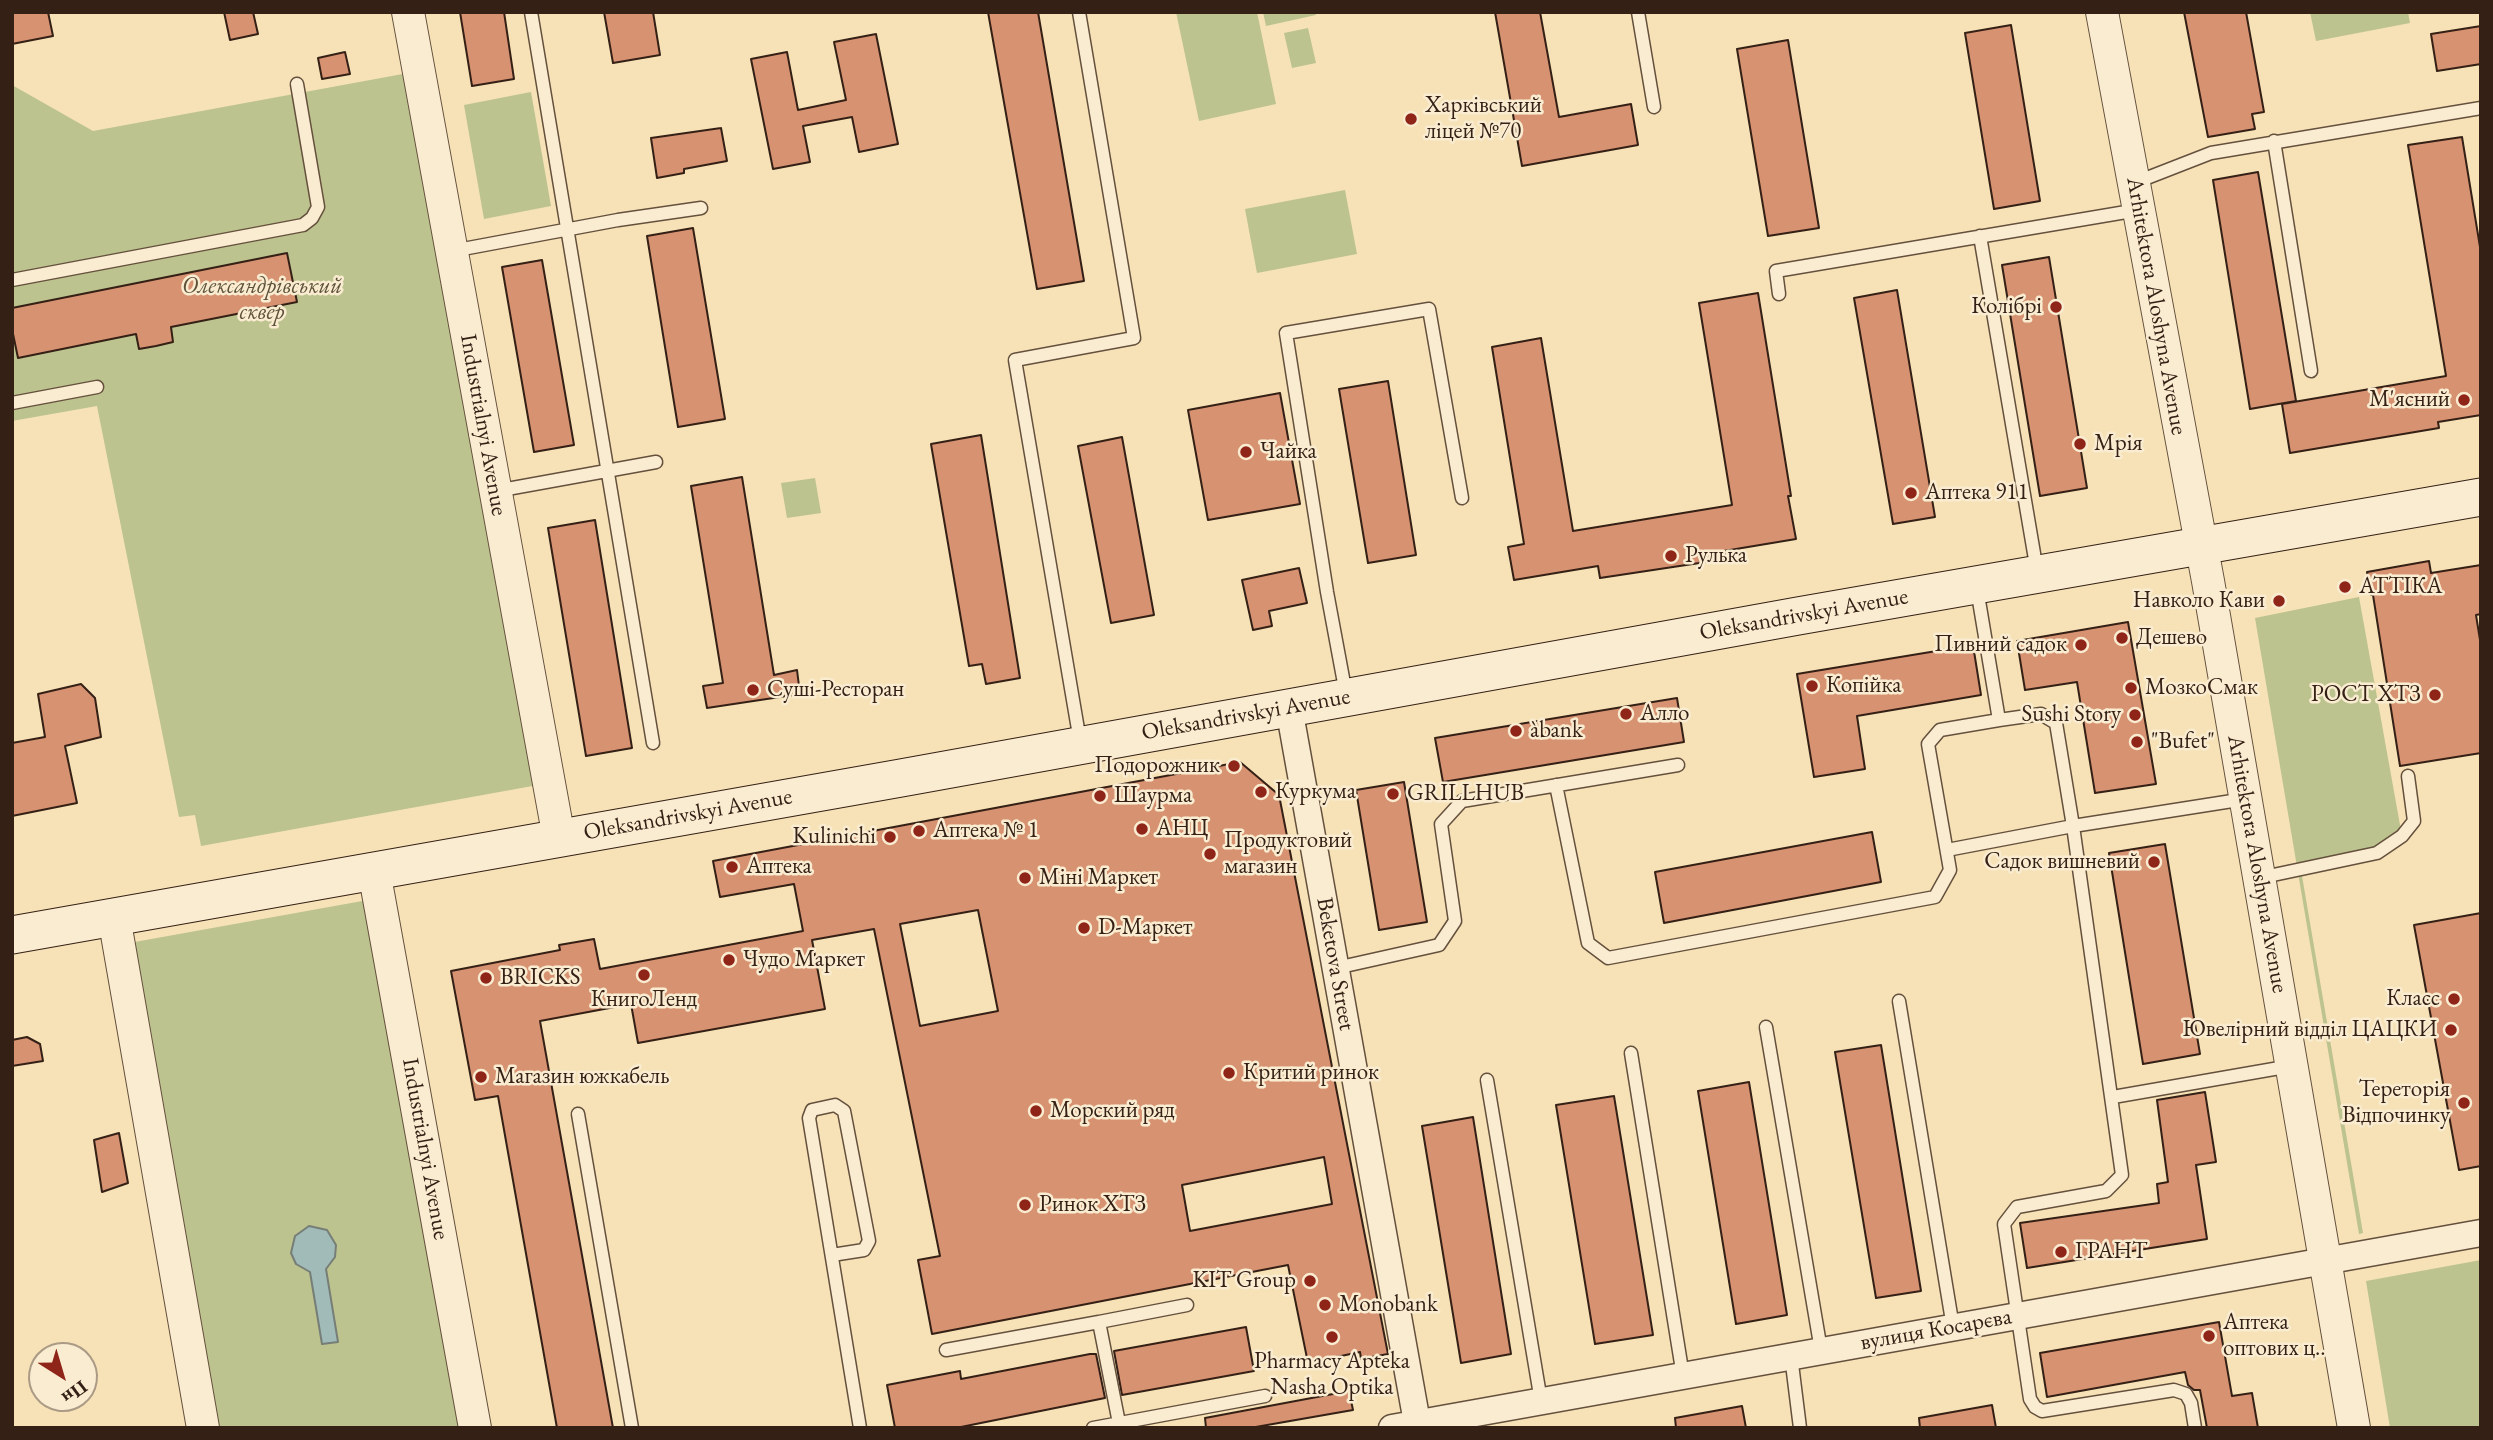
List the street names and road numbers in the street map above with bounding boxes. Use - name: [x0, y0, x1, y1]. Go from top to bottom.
- street label: Arhitektora Aloshyna Avenue: [2120, 175, 2192, 437]
- street label: Industrialnyi Avenue: [453, 332, 513, 518]
- street label: Oleksandrivskyi Avenue: [1698, 583, 1910, 647]
- street label: Oleksandrivskyi Avenue: [1140, 683, 1352, 747]
- street label: Arhitektora Aloshyna Avenue: [2221, 733, 2293, 995]
- street label: Oleksandrivskyi Avenue: [582, 783, 794, 847]
- street label: Beketova Street: [1310, 895, 1360, 1033]
- street label: Industrialnyi Avenue: [395, 1056, 455, 1242]
- street label: вулиця Косарєва: [1858, 1303, 2014, 1357]

